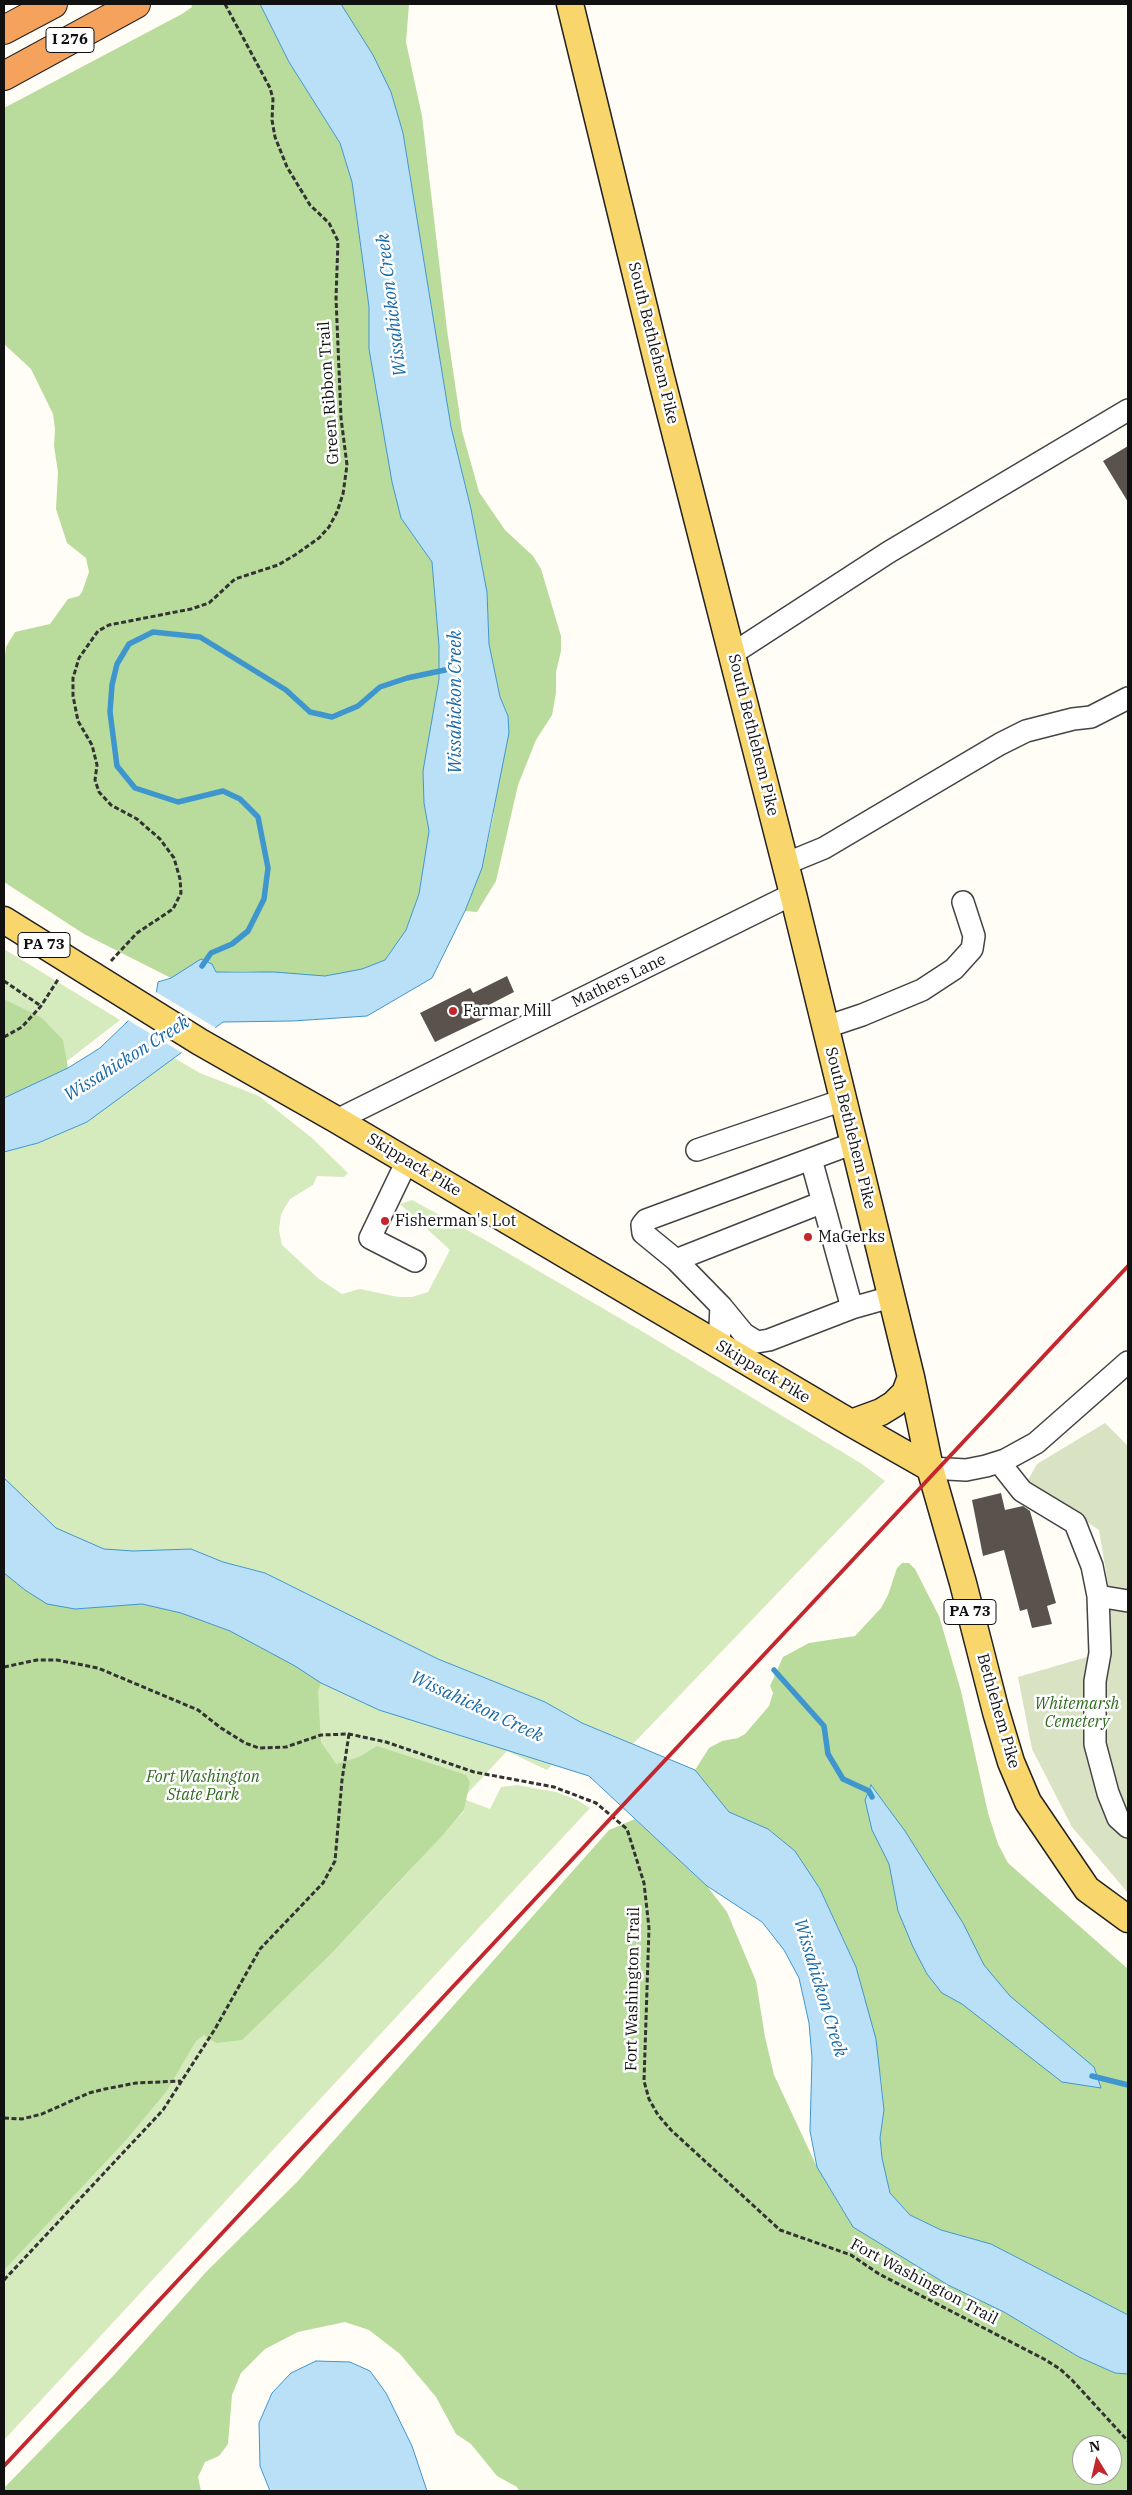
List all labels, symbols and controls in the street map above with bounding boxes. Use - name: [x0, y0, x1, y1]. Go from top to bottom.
- road number: I 276: [46, 28, 94, 52]
- water label: Wissahickon Creek: [373, 232, 411, 378]
- street label: South Bethlehem Pike: [624, 260, 682, 426]
- street label: Green Ribbon Trail: [314, 321, 344, 465]
- water label: Wissahickon Creek: [445, 630, 467, 774]
- street label: South Bethlehem Pike: [724, 652, 782, 818]
- road number: PA 73: [18, 932, 70, 958]
- street label: Mathers Lane: [569, 950, 669, 1012]
- place label: Farmar Mill: [463, 1001, 552, 1021]
- marker: Farmar Mill: [447, 1005, 459, 1017]
- water label: Wissahickon Creek: [60, 1012, 194, 1106]
- street label: South Bethlehem Pike: [821, 1045, 879, 1211]
- street label: Skippack Pike: [363, 1129, 465, 1201]
- place label: Fisherman's Lot: [395, 1211, 516, 1231]
- marker: Fisherman's Lot: [379, 1215, 391, 1227]
- place label: MaGerks: [818, 1227, 885, 1247]
- marker: MaGerks: [802, 1231, 814, 1243]
- street label: Skippack Pike: [712, 1336, 814, 1408]
- road number: PA 73: [944, 1600, 996, 1624]
- street label: Bethlehem Pike: [972, 1651, 1024, 1771]
- water label: Wissahickon Creek: [407, 1667, 547, 1747]
- park label: Whitemarsh Cemetery: [1035, 1694, 1119, 1732]
- park label: Fort Washington State Park: [146, 1767, 260, 1805]
- street label: Fort Washington Trail: [622, 1907, 644, 2071]
- water label: Wissahickon Creek: [789, 1916, 851, 2060]
- street label: Fort Washington Trail: [847, 2235, 1001, 2329]
- north arrow: [1072, 2435, 1122, 2485]
- text: N: [1088, 2436, 1102, 2456]

